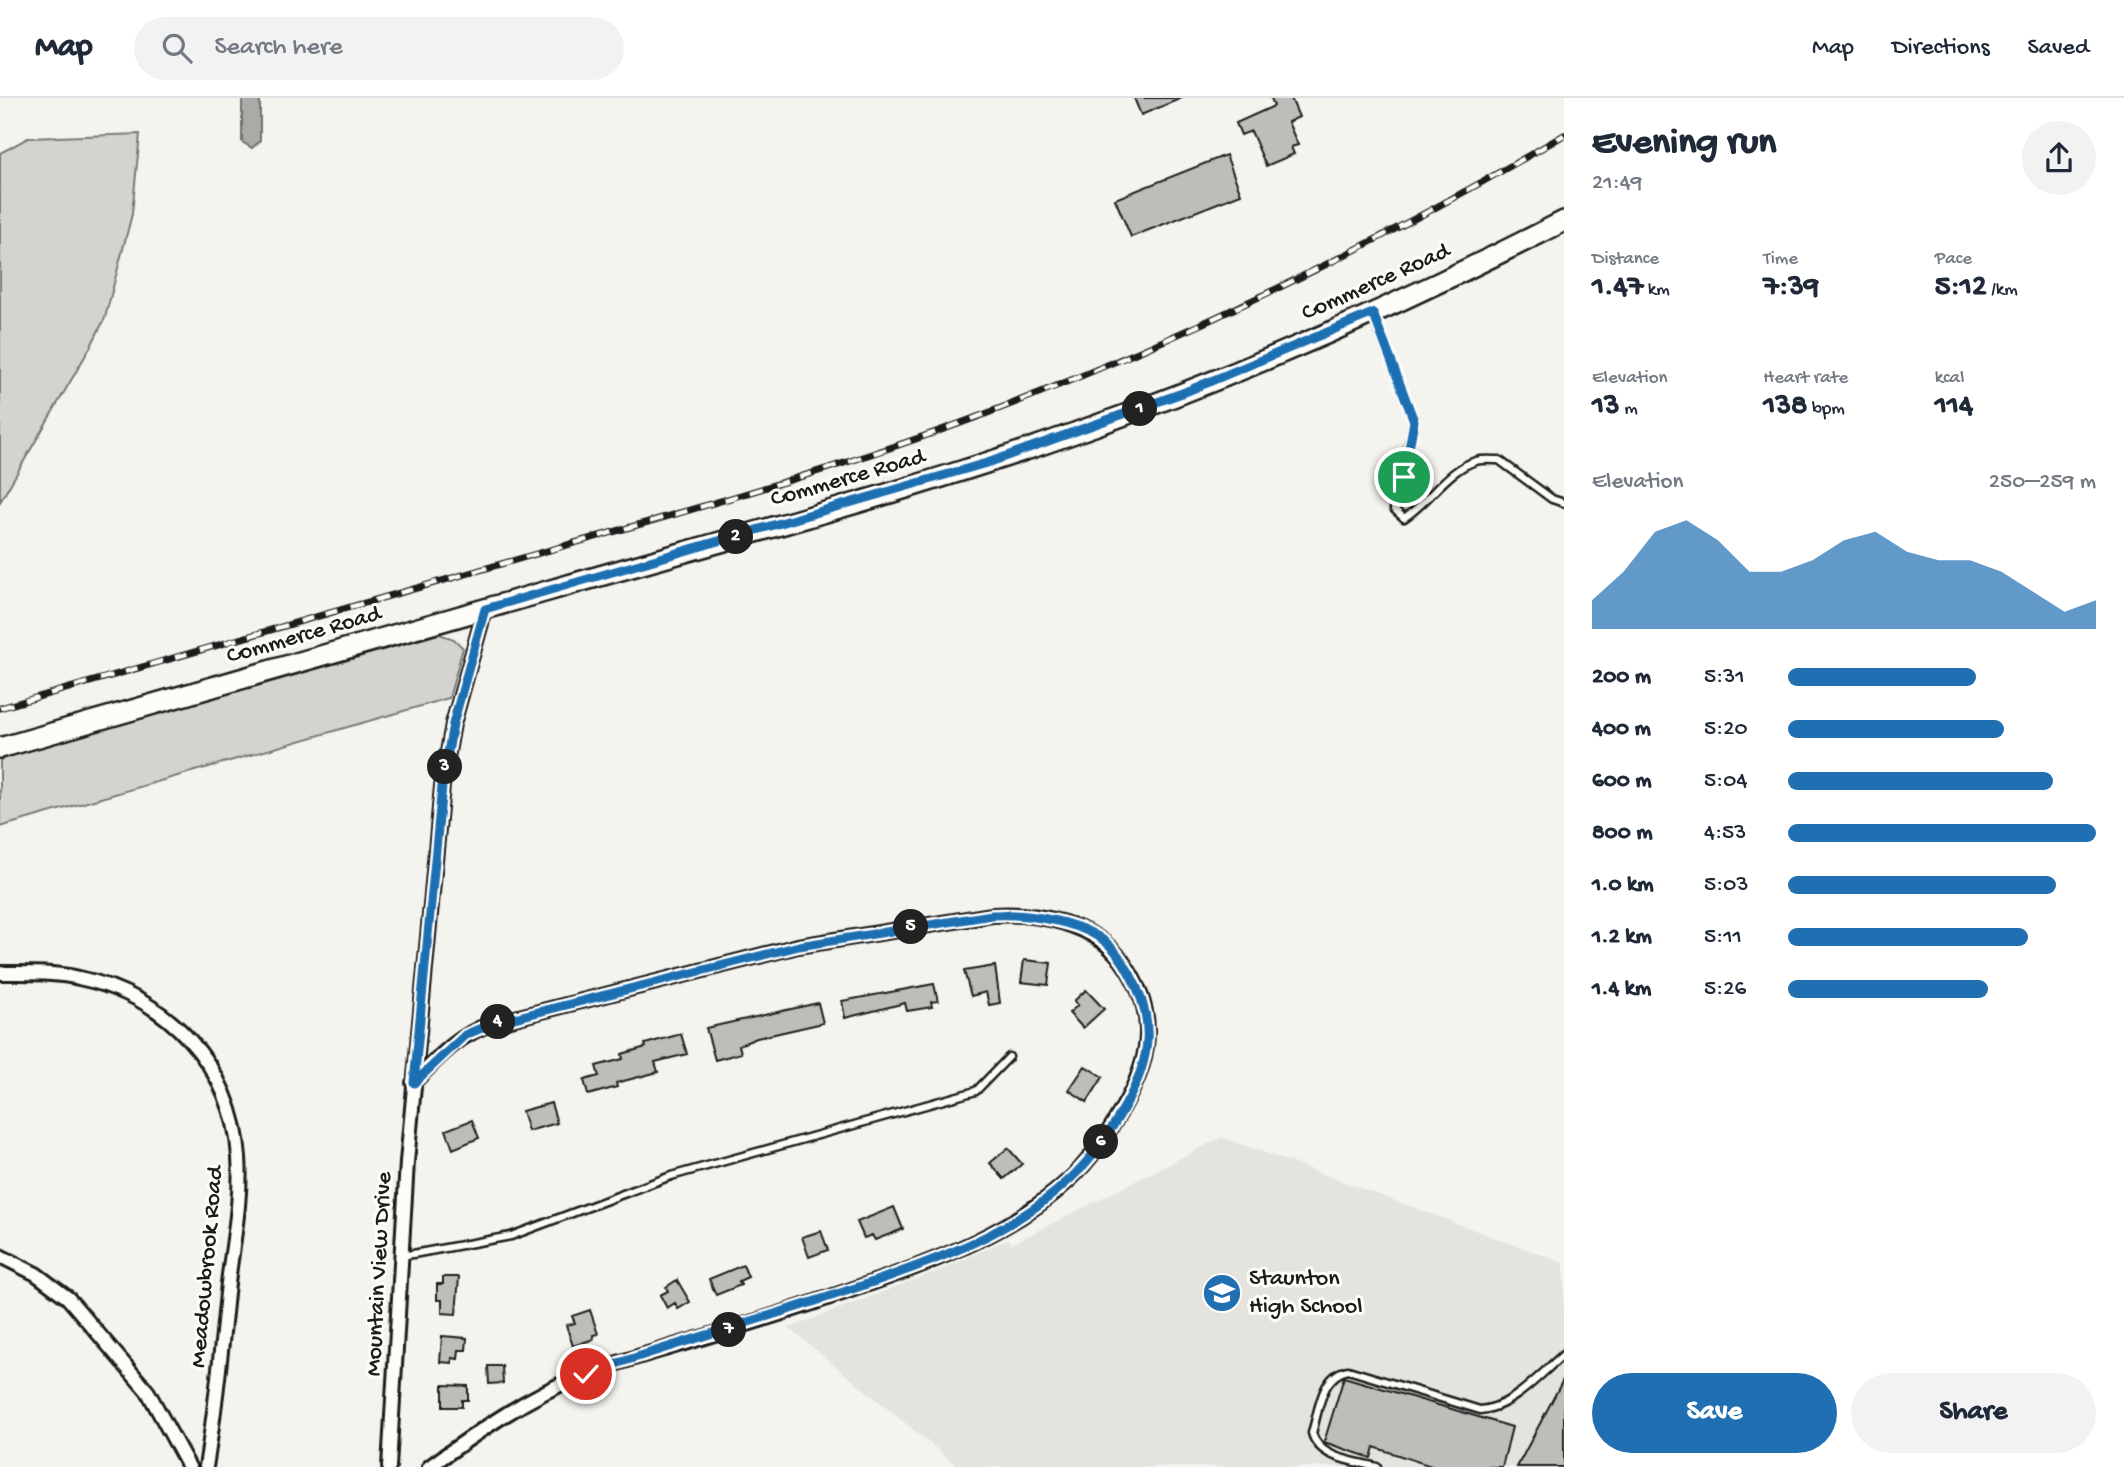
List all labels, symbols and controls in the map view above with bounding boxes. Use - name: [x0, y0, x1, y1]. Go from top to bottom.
- search box: [134, 17, 624, 80]
- text: Map: [35, 29, 92, 67]
- icon: search: [158, 29, 196, 67]
- text: Search here: [214, 33, 343, 64]
- text: Map: [1812, 34, 1854, 63]
- text: Directions: [1892, 34, 1990, 63]
- text: Saved: [2028, 34, 2089, 63]
- button: share: [2022, 121, 2096, 195]
- text: Evening run: [1592, 122, 1776, 166]
- text: 21:49: [1592, 170, 1642, 197]
- street label: Commerce Road: [1297, 237, 1456, 329]
- text: Distance: [1592, 248, 1659, 271]
- text: Time: [1763, 248, 1798, 271]
- text: Pace: [1935, 248, 1972, 271]
- text: 1.47: [1592, 271, 1643, 306]
- text: 7:39: [1763, 271, 1819, 306]
- text: 5:12: [1935, 271, 1987, 306]
- text: km: [1643, 279, 1670, 302]
- text: /km: [1987, 279, 2018, 302]
- text: Elevation: [1592, 367, 1668, 390]
- text: Heart rate: [1763, 367, 1848, 390]
- text: kcal: [1935, 367, 1964, 390]
- text: 13: [1592, 390, 1620, 425]
- text: 138: [1763, 390, 1807, 425]
- text: 114: [1935, 390, 1973, 425]
- pin: 1: [1122, 392, 1158, 426]
- text: 1: [1136, 397, 1143, 420]
- text: m: [1620, 398, 1638, 421]
- text: bpm: [1807, 398, 1845, 421]
- street label: Commerce Road: [768, 443, 930, 515]
- pin: [1374, 447, 1434, 507]
- icon: arrive: [1385, 458, 1423, 496]
- text: Elevation: [1592, 469, 1683, 496]
- text: 250–259 m: [1989, 469, 2096, 496]
- pin: 2: [718, 520, 754, 555]
- text: 2: [731, 525, 740, 548]
- street label: Commerce Road: [224, 600, 386, 672]
- text: 200 m: [1592, 664, 1651, 691]
- text: 5:31: [1704, 664, 1745, 691]
- text: 400 m: [1592, 716, 1651, 743]
- text: 5:20: [1704, 716, 1748, 743]
- pin: 3: [428, 750, 462, 784]
- text: 3: [440, 755, 449, 778]
- text: 600 m: [1592, 768, 1652, 795]
- text: 5:04: [1704, 768, 1747, 795]
- text: 800 m: [1592, 820, 1653, 847]
- text: 4:53: [1704, 820, 1746, 847]
- text: 1.0 km: [1592, 872, 1654, 899]
- text: 5:03: [1704, 872, 1748, 899]
- pin: 5: [894, 910, 928, 944]
- text: 5: [906, 915, 916, 938]
- text: 1.2 km: [1592, 924, 1652, 951]
- text: 5:11: [1704, 924, 1742, 951]
- text: 1.4 km: [1592, 976, 1651, 1003]
- text: 5:26: [1704, 976, 1746, 1003]
- pin: 4: [480, 1004, 516, 1040]
- text: 4: [493, 1010, 502, 1033]
- pin: 6: [1084, 1124, 1118, 1160]
- text: 6: [1096, 1130, 1105, 1153]
- street label: Meadowbrook Road: [185, 1163, 231, 1369]
- street label: Mountain View Drive: [360, 1170, 400, 1377]
- place label: Staunton High School: [1249, 1265, 1363, 1322]
- school or university icon: Staunton High School: [1201, 1272, 1243, 1314]
- pin: 7: [712, 1312, 746, 1348]
- text: 7: [724, 1318, 733, 1341]
- pin: [556, 1344, 616, 1404]
- icon: check: [567, 1355, 605, 1393]
- button: Save: [1592, 1373, 1837, 1453]
- button: Share: [1851, 1373, 2096, 1453]

